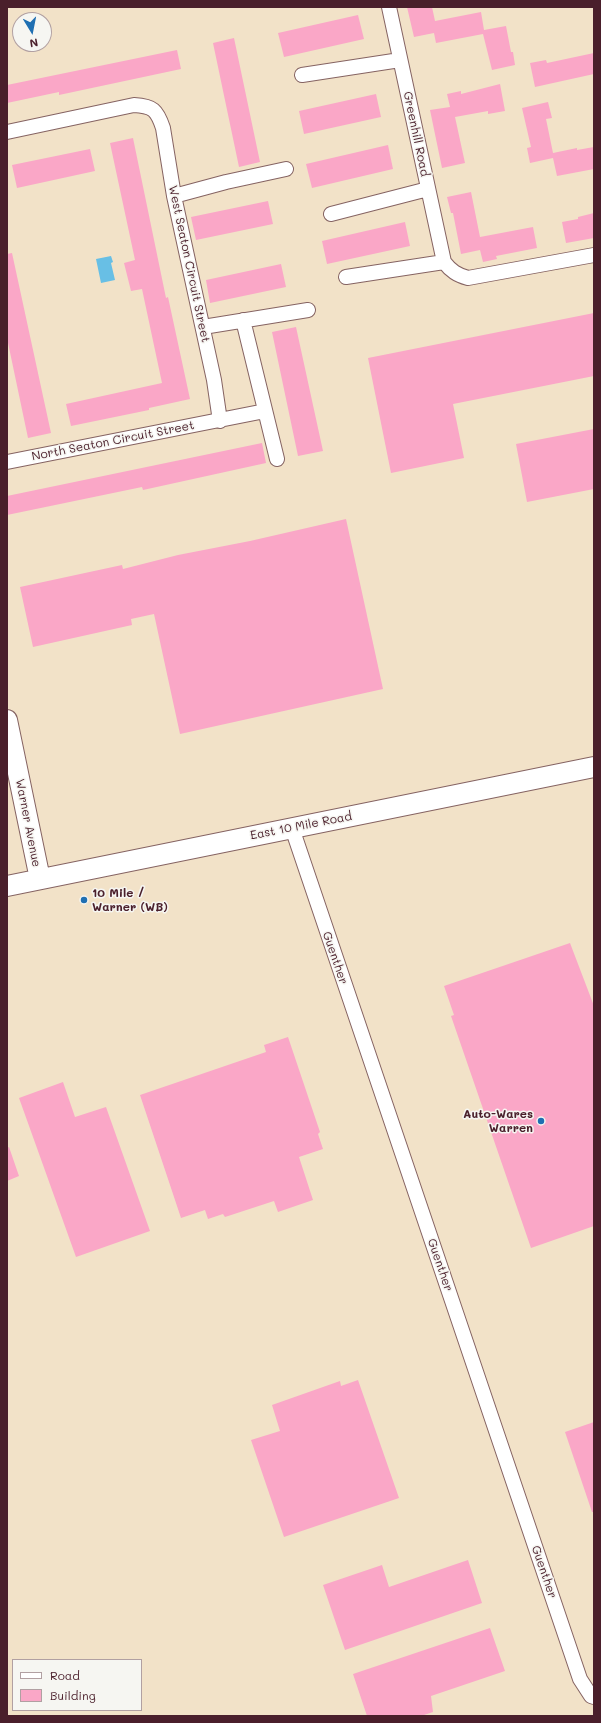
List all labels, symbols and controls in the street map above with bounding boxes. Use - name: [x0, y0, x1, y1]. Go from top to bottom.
- north arrow: [12, 12, 52, 52]
- text: N: [29, 35, 39, 51]
- street label: Greenhill Road: [400, 90, 432, 178]
- street label: West Seaton Circuit Street: [165, 184, 213, 344]
- street label: North Seaton Circuit Street: [30, 418, 196, 464]
- street label: Warner Avenue: [12, 778, 44, 868]
- street label: East 10 Mile Road: [249, 809, 353, 843]
- place label: 10 Mile / Warner (WB): [92, 886, 168, 914]
- marker: 10 Mile / Warner (WB): [79, 895, 89, 905]
- street label: Guenther: [319, 930, 351, 986]
- place label: Auto-Wares Warren: [463, 1107, 533, 1135]
- marker: Auto-Wares Warren: [536, 1116, 546, 1126]
- street label: Guenther: [424, 1237, 456, 1293]
- street label: Guenther: [528, 1544, 560, 1600]
- legend: [12, 1659, 142, 1711]
- text: Road: [50, 1667, 80, 1683]
- text: Building: [50, 1687, 96, 1703]

